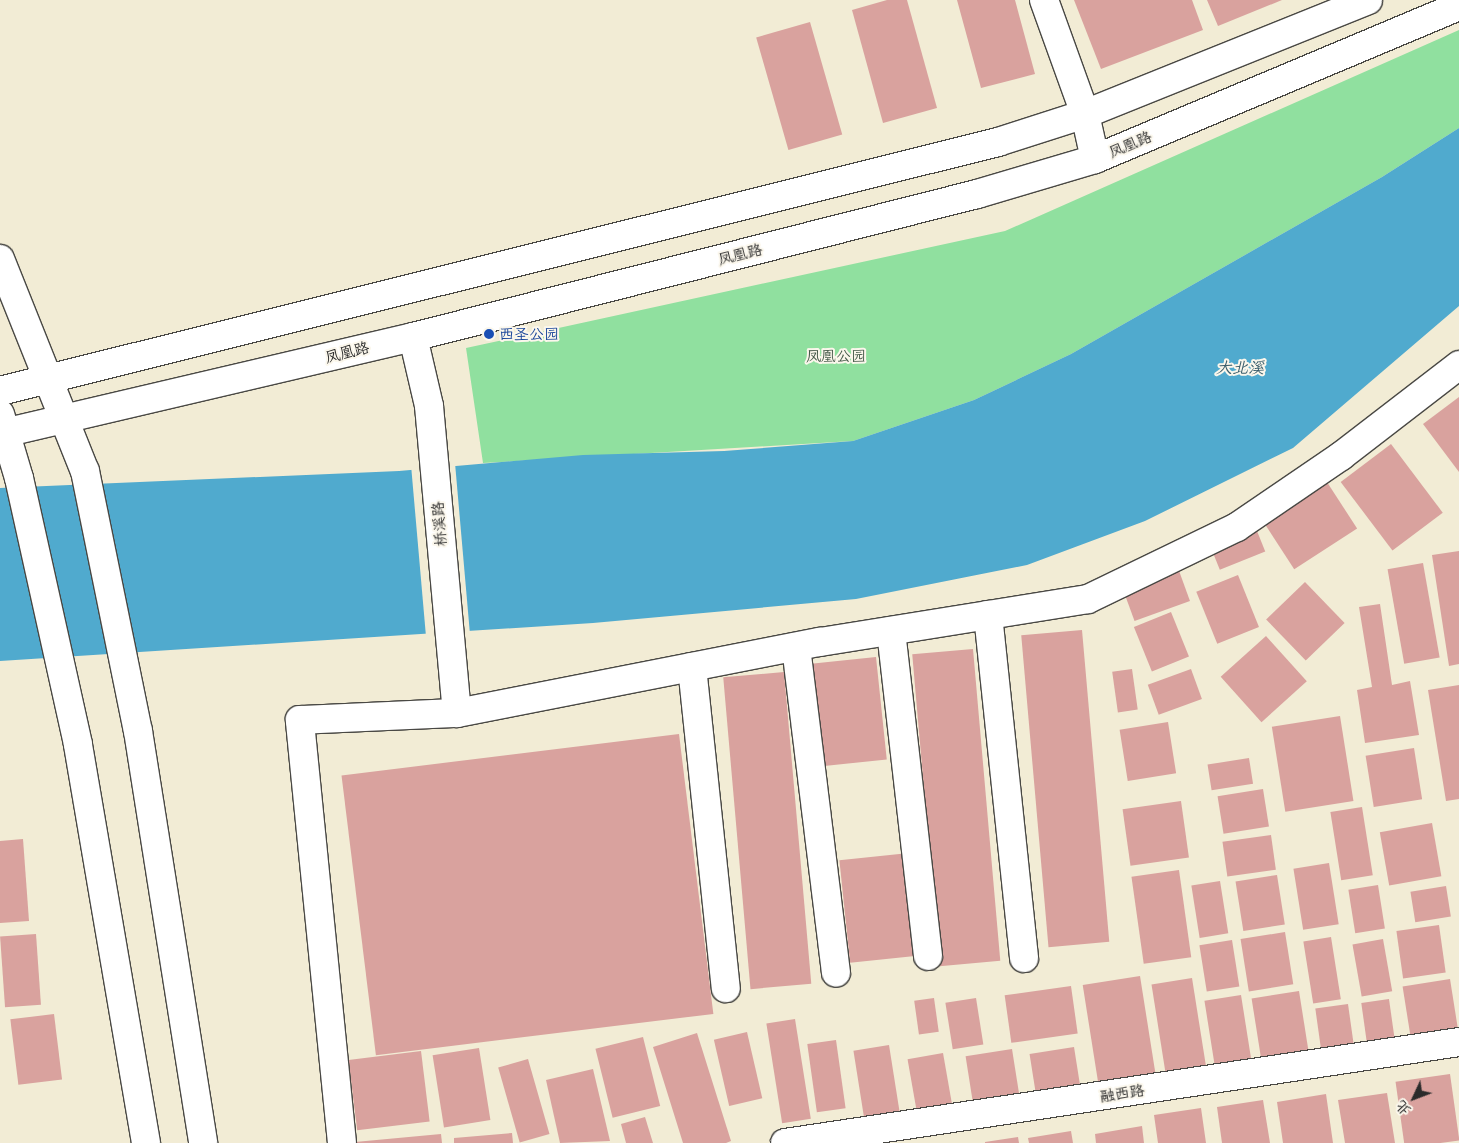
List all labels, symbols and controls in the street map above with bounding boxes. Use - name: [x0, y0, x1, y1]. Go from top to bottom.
- street label: 凤凰路: [1106, 127, 1154, 161]
- street label: 凤凰路: [716, 240, 764, 268]
- place label: 西圣公园: [499, 325, 559, 343]
- marker: 西圣公园: [483, 328, 495, 340]
- street label: 凤凰路: [323, 338, 371, 366]
- park label: 凤凰公园: [806, 347, 866, 365]
- water label: 大北溪: [1216, 357, 1264, 377]
- street label: 桥溪路: [428, 501, 450, 547]
- north arrow: [1389, 1073, 1439, 1123]
- street label: 融西路: [1098, 1081, 1146, 1105]
- text: 北: [1392, 1097, 1414, 1119]

